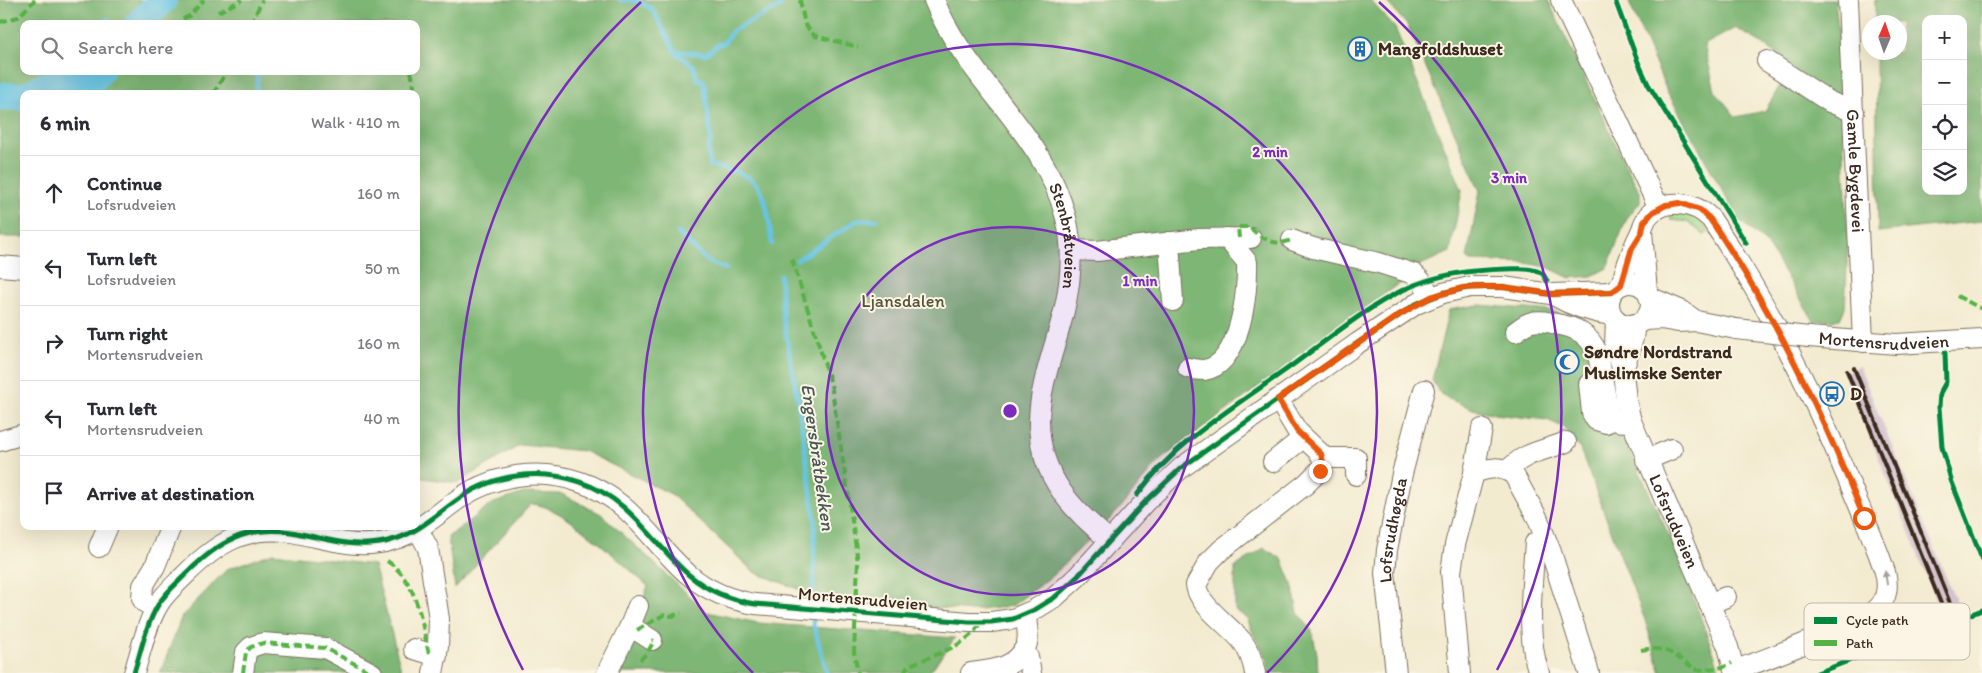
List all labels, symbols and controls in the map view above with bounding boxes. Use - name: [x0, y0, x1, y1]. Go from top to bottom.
- north arrow: [1862, 15, 1907, 60]
- map controls: [1922, 15, 1967, 195]
- button: +: [1922, 15, 1967, 60]
- search box: [20, 20, 420, 75]
- icon: search: [38, 34, 66, 62]
- text: Search here: [78, 36, 173, 59]
- building icon: Mangfoldshuset: [1347, 36, 1373, 62]
- place label: Mangfoldshuset: [1378, 38, 1503, 60]
- button: −: [1922, 60, 1967, 105]
- button: locate: [1922, 105, 1967, 150]
- street label: Gamle Bygdevei: [1842, 109, 1869, 233]
- text: 6 min: [40, 110, 90, 135]
- text: Walk · 410 m: [311, 113, 400, 132]
- text: 2 min: [1252, 143, 1289, 161]
- button: layers: [1922, 150, 1967, 195]
- text: 3 min: [1491, 169, 1528, 187]
- text: Continue: [87, 172, 162, 195]
- icon: ahead: [40, 179, 68, 207]
- street label: Stenbråtveien: [1044, 179, 1082, 291]
- text: 160 m: [357, 184, 400, 203]
- text: Lofsrudveien: [87, 195, 176, 214]
- text: Turn left: [87, 247, 157, 270]
- icon: left: [40, 254, 68, 282]
- text: 50 m: [365, 259, 400, 278]
- text: Lofsrudveien: [87, 270, 176, 289]
- text: 1 min: [1123, 272, 1158, 290]
- park label: Ljansdalen: [861, 290, 945, 312]
- text: Turn right: [87, 322, 168, 345]
- street label: Mortensrudveien: [1818, 327, 1950, 355]
- icon: right: [40, 329, 68, 357]
- text: 160 m: [357, 334, 400, 353]
- place label: Søndre Nordstrand Muslimske Senter: [1584, 341, 1733, 384]
- text: Mortensrudveien: [87, 345, 203, 364]
- mosque icon: Søndre Nordstrand Muslimske Senter: [1554, 349, 1580, 375]
- bus stop icon: D: [1819, 381, 1845, 407]
- water label: Engersbråtbekken: [796, 382, 840, 533]
- place label: D: [1850, 383, 1862, 405]
- text: Turn left: [87, 397, 157, 420]
- centre of rings: [1001, 402, 1019, 420]
- icon: left: [40, 404, 68, 432]
- text: 40 m: [363, 409, 400, 428]
- text: Mortensrudveien: [87, 420, 203, 439]
- route end: [1309, 460, 1332, 483]
- street label: Lofsrudveien: [1644, 471, 1704, 572]
- street label: Lofsrudhøgda: [1374, 475, 1412, 584]
- icon: arrive: [40, 479, 68, 507]
- text: Arrive at destination: [87, 482, 254, 505]
- route start: [1853, 507, 1876, 530]
- one-way arrow: [1881, 570, 1889, 586]
- street label: Mortensrudveien: [797, 582, 929, 616]
- legend: [1804, 603, 1970, 660]
- text: Cycle path: [1846, 612, 1909, 629]
- text: Path: [1846, 635, 1873, 652]

